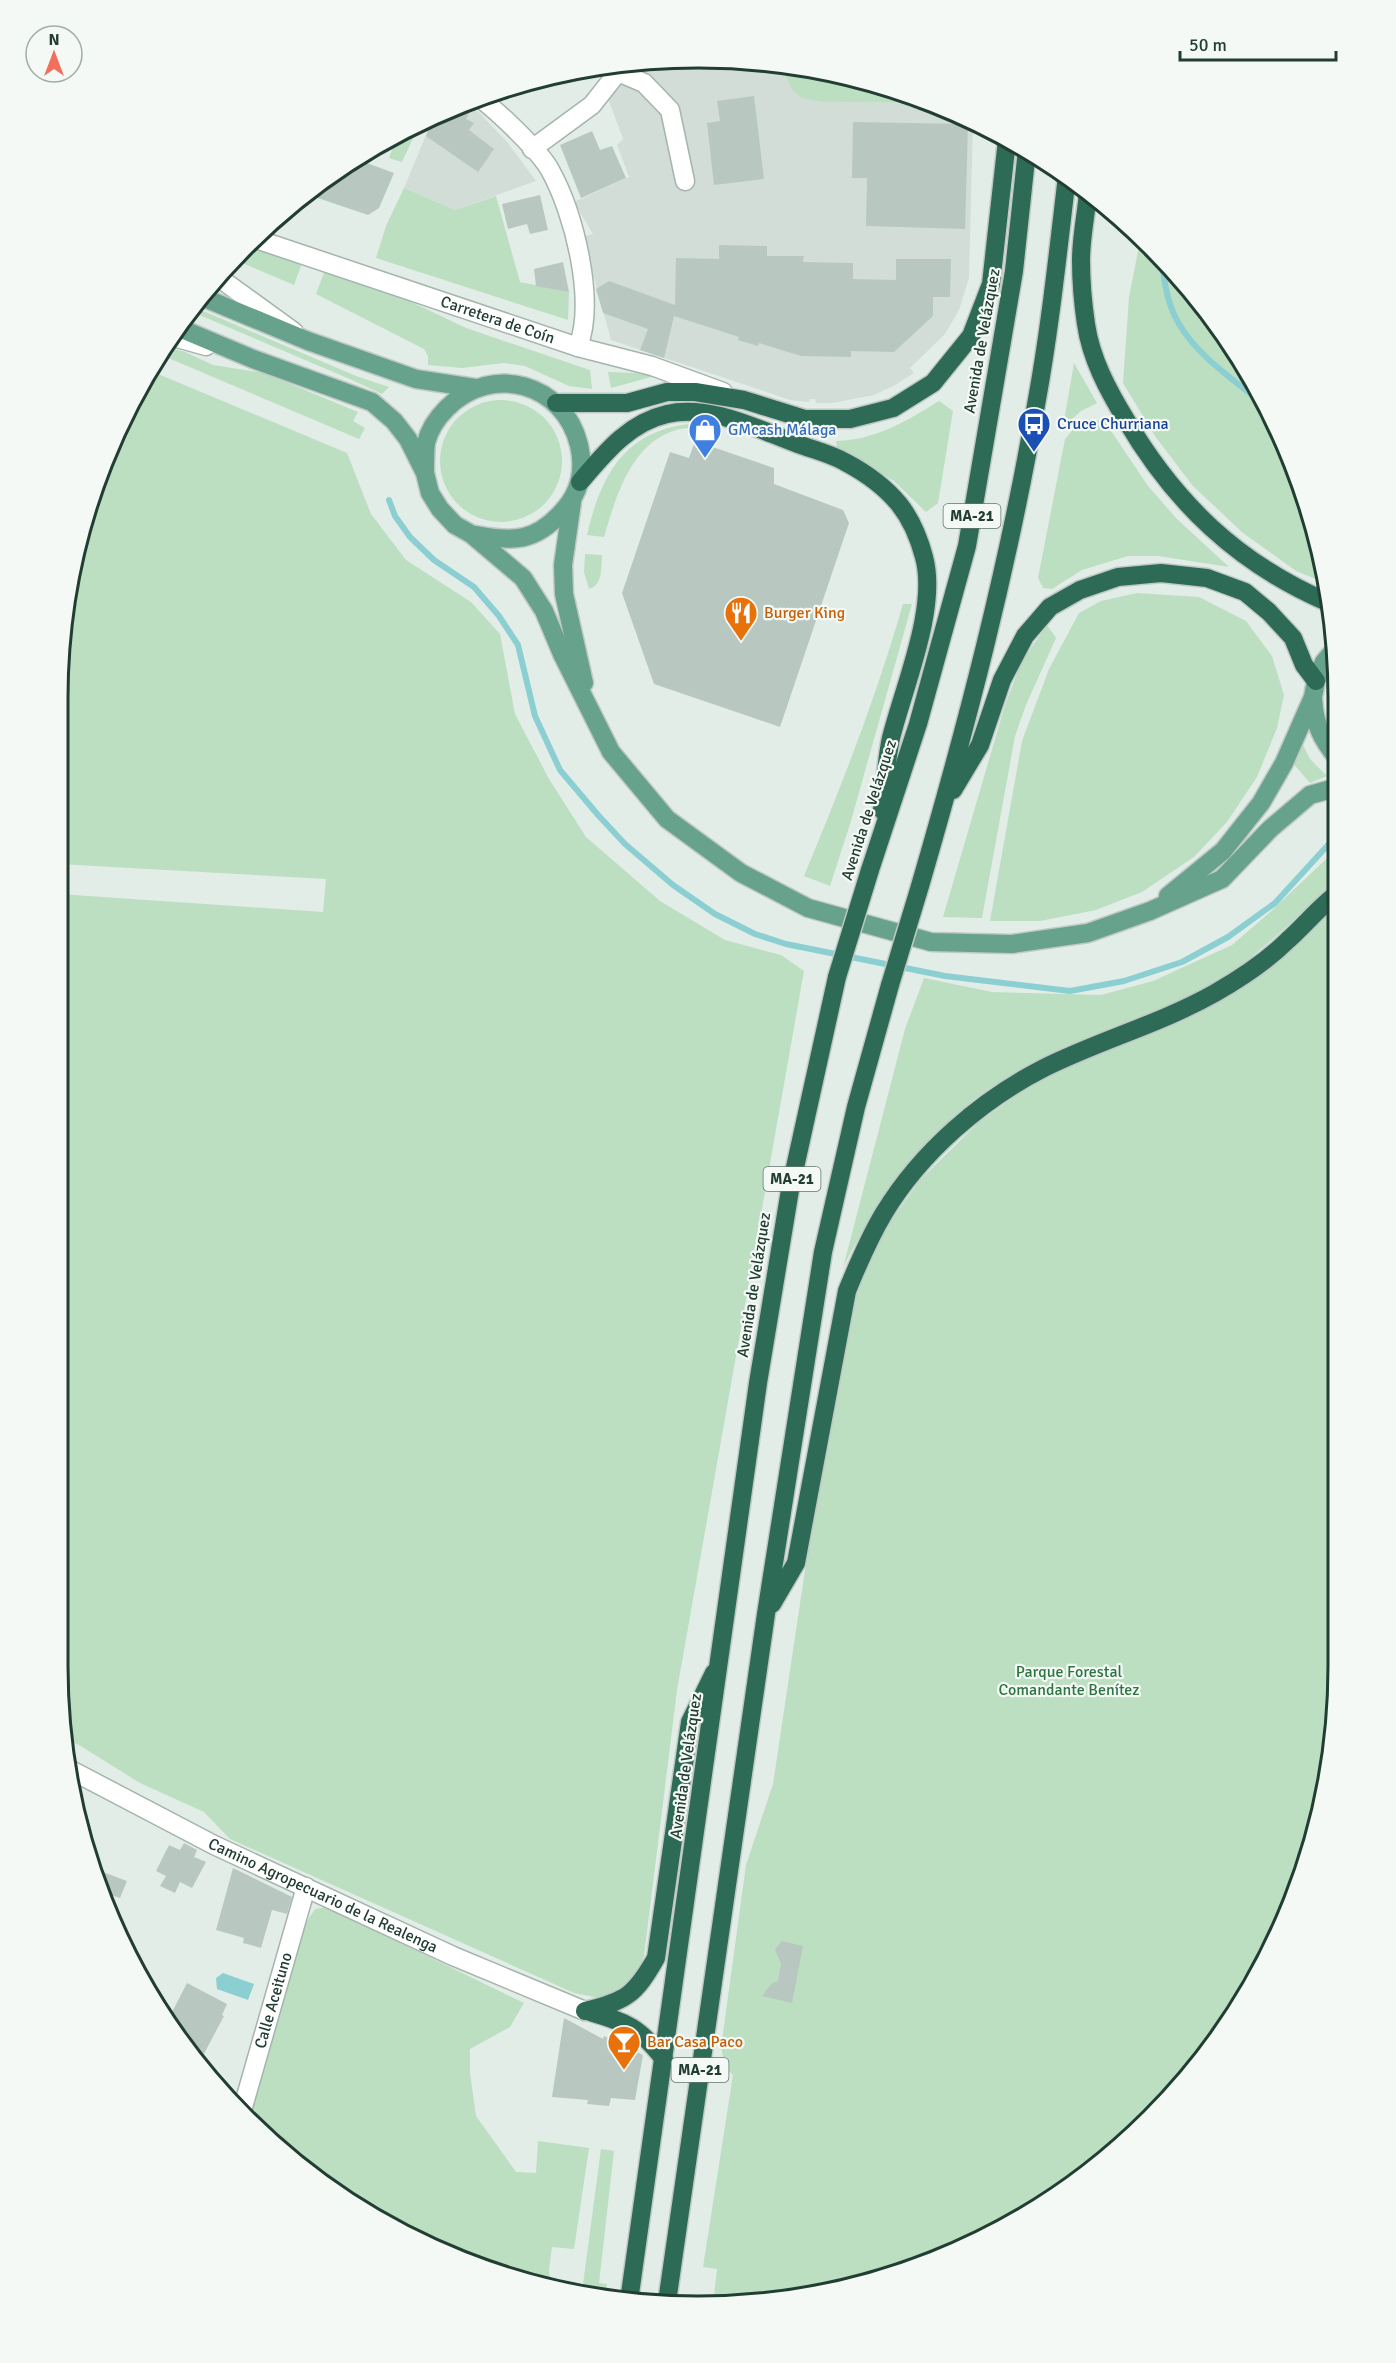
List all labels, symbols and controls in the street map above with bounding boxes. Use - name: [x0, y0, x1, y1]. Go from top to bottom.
- north arrow: [24, 24, 84, 84]
- scale bar: [1180, 24, 1336, 62]
- text: N: [48, 30, 60, 50]
- text: 50 m: [1189, 34, 1227, 56]
- street label: Avenida de Velázquez: [959, 267, 1005, 415]
- street label: Carretera de Coín: [438, 292, 557, 348]
- bus stop icon: Cruce Churriana: [1016, 406, 1052, 453]
- shop icon: GMcash Málaga: [687, 412, 723, 459]
- place label: Cruce Churriana: [1057, 414, 1169, 434]
- place label: GMcash Málaga: [728, 420, 836, 440]
- road number: MA-21: [944, 504, 1000, 528]
- restaurant icon: Burger King: [723, 595, 759, 642]
- place label: Burger King: [764, 603, 845, 623]
- street label: Avenida de Velázquez: [837, 737, 901, 883]
- road number: MA-21: [764, 1167, 820, 1191]
- street label: Avenida de Velázquez: [733, 1211, 775, 1359]
- park label: Parque Forestal Comandante Benítez: [998, 1662, 1140, 1700]
- street label: Avenida de Velázquez: [666, 1692, 706, 1840]
- street label: Camino Agropecuario de la Realenga: [205, 1834, 441, 1957]
- street label: Calle Aceituno: [250, 1950, 297, 2051]
- bar icon: Bar Casa Paco: [606, 2024, 642, 2071]
- place label: Bar Casa Paco: [647, 2032, 743, 2052]
- road number: MA-21: [672, 2058, 728, 2082]

